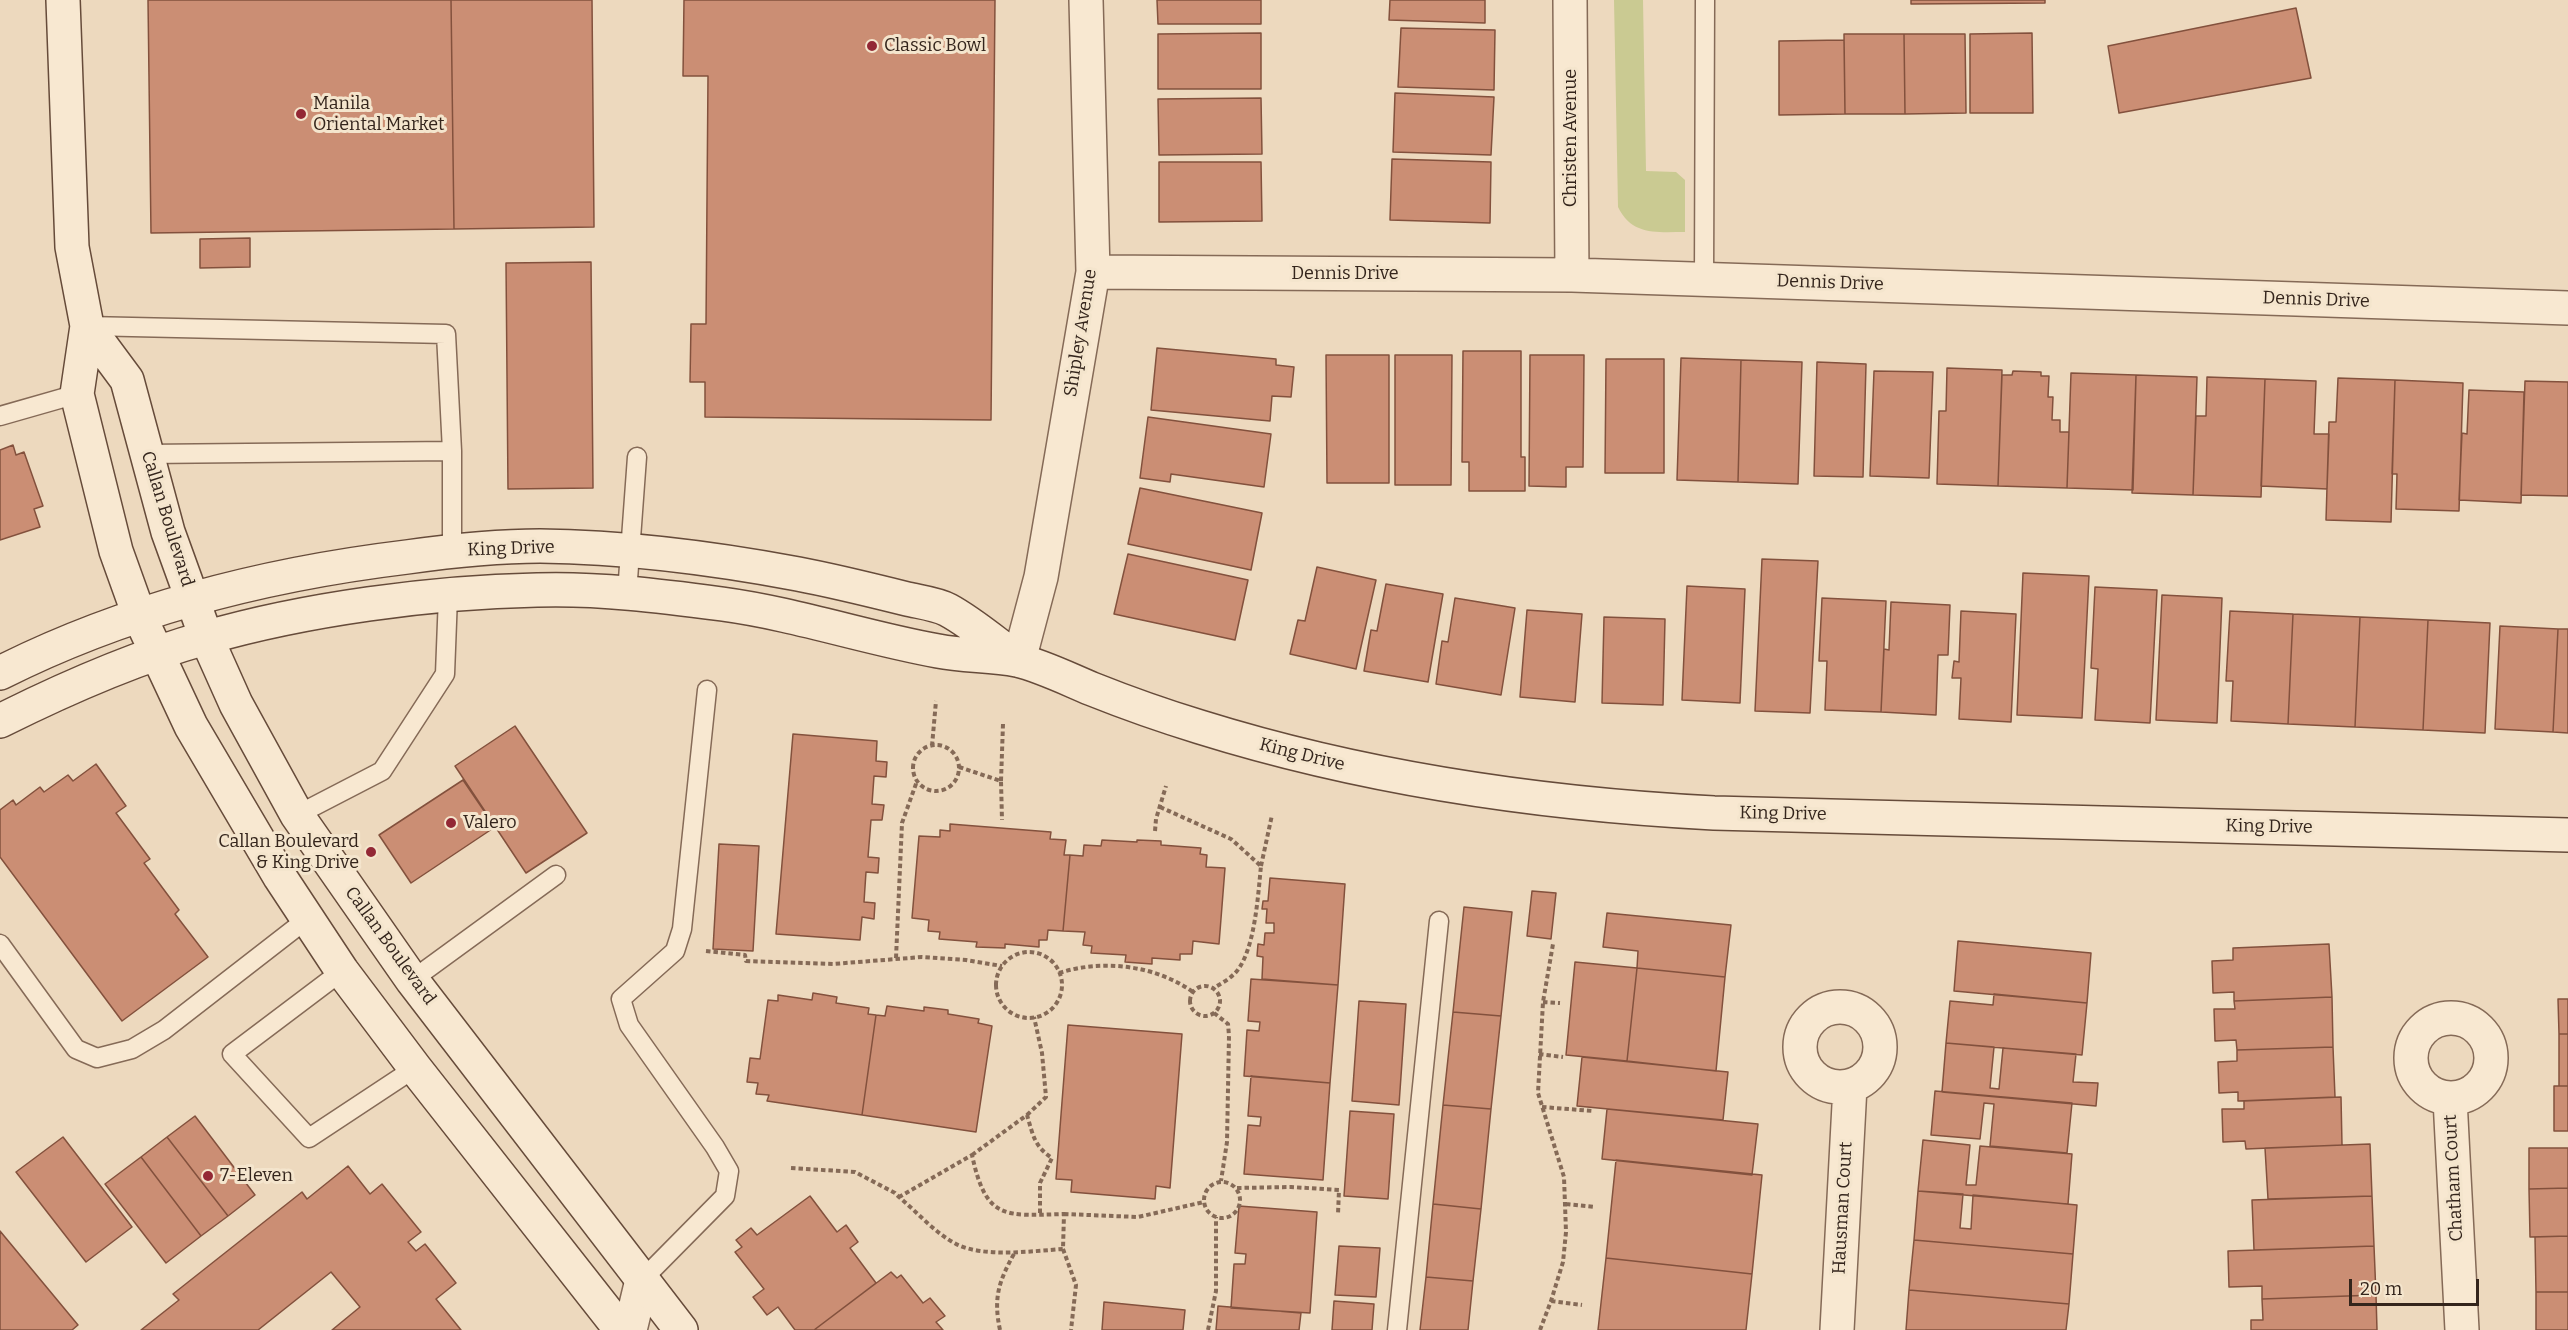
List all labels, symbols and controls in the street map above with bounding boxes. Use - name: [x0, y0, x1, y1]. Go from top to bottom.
- place label: Classic Bowl: [884, 35, 986, 57]
- marker: Classic Bowl: [865, 39, 879, 53]
- street label: Christen Avenue: [1560, 69, 1582, 207]
- place label: Manila Oriental Market: [313, 93, 445, 136]
- marker: Manila Oriental Market: [294, 107, 308, 121]
- street label: Dennis Drive: [1291, 263, 1399, 285]
- street label: Shipley Avenue: [1060, 268, 1102, 398]
- street label: Dennis Drive: [1776, 270, 1884, 296]
- street label: Dennis Drive: [2262, 287, 2370, 313]
- street label: Callan Boulevard: [136, 449, 198, 589]
- street label: King Drive: [467, 537, 555, 561]
- street label: King Drive: [1257, 734, 1347, 776]
- street label: King Drive: [1739, 802, 1827, 826]
- place label: Valero: [463, 812, 517, 834]
- street label: King Drive: [2225, 815, 2313, 839]
- marker: Valero: [444, 816, 458, 830]
- place label: Callan Boulevard & King Drive: [218, 831, 359, 874]
- marker: Callan Boulevard & King Drive: [364, 845, 378, 859]
- street label: Callan Boulevard: [340, 883, 440, 1009]
- street label: Chatham Court: [2440, 1114, 2468, 1242]
- street label: Hausman Court: [1829, 1141, 1857, 1275]
- place label: 7-Eleven: [220, 1165, 293, 1187]
- marker: 7-Eleven: [201, 1169, 215, 1183]
- scale bar: [2352, 1267, 2482, 1305]
- text: 20 m: [2360, 1278, 2402, 1300]

